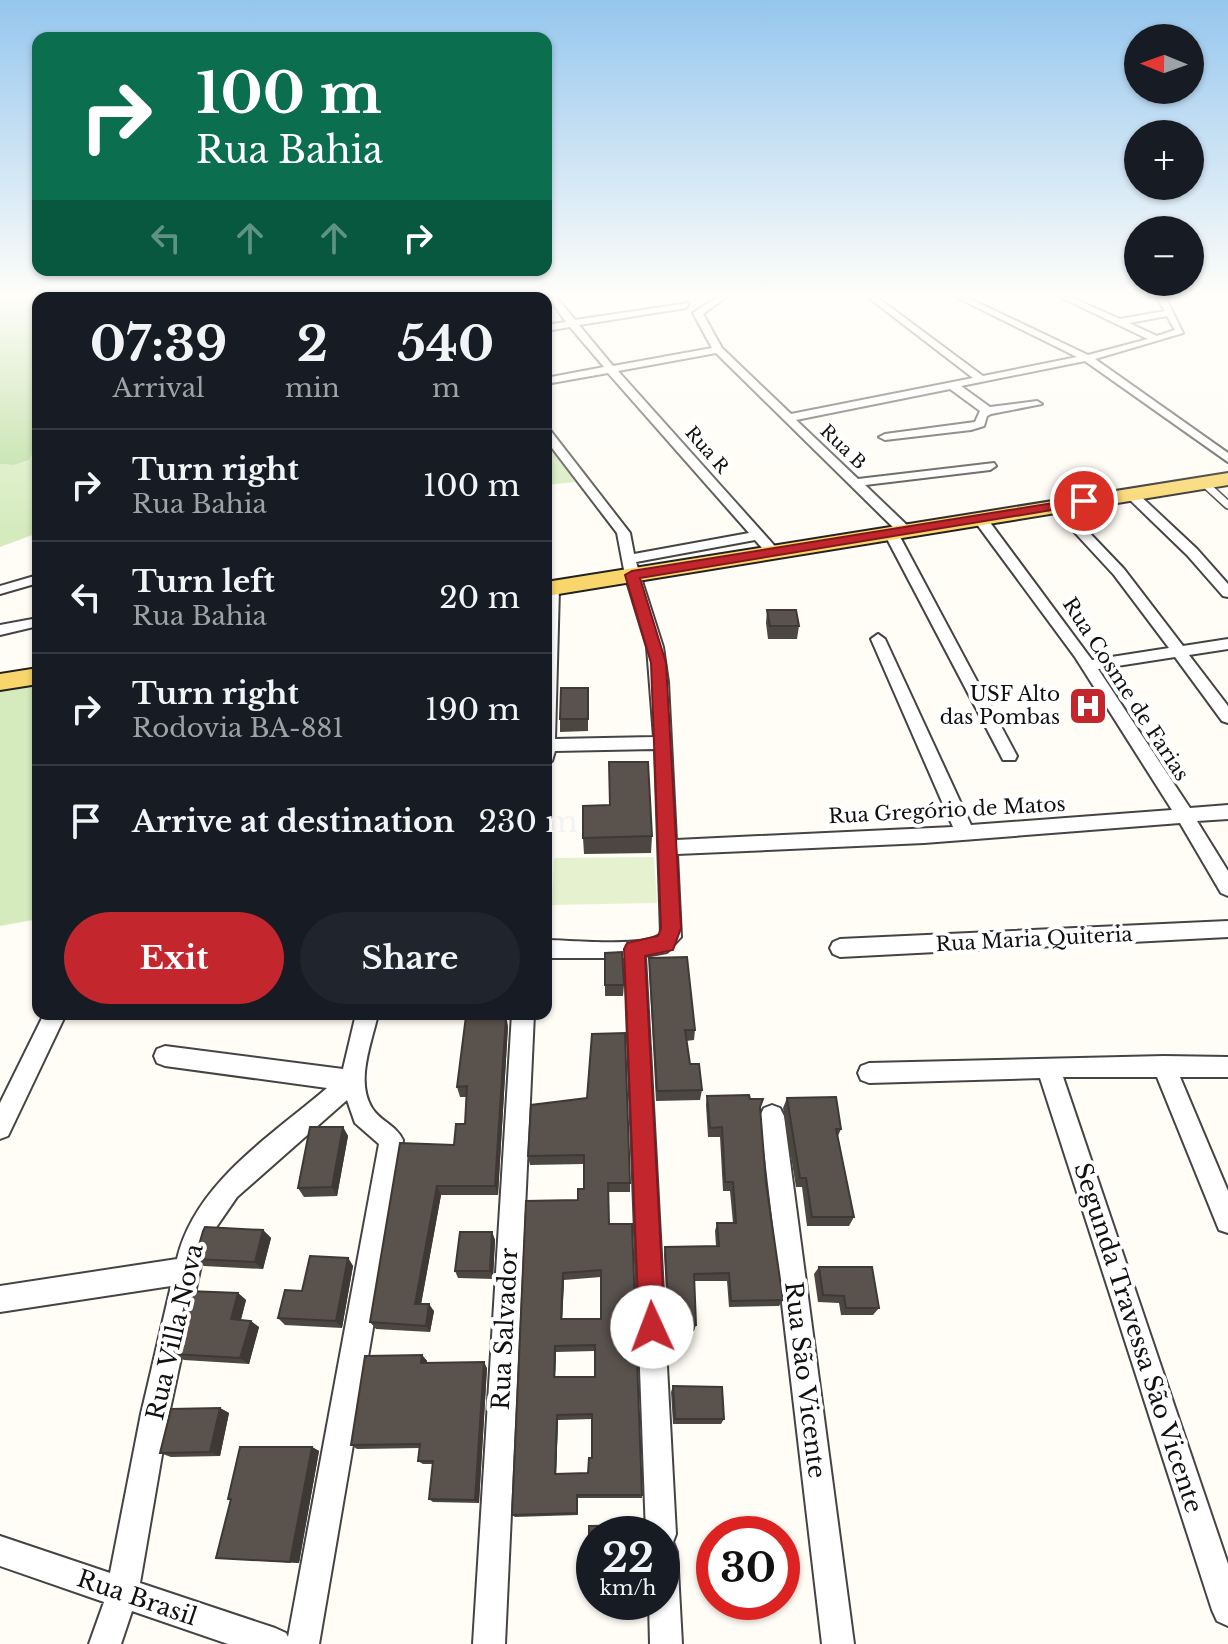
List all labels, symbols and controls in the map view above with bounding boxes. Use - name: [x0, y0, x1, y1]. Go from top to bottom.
- north arrow: [1124, 24, 1204, 104]
- map controls: [1124, 24, 1204, 296]
- text: 100 m: [196, 59, 382, 128]
- icon: right: [64, 64, 168, 168]
- button: +: [1124, 120, 1204, 200]
- text: Rua Bahia: [196, 128, 383, 173]
- icon: left: [144, 216, 188, 260]
- icon: ahead: [228, 216, 272, 260]
- icon: ahead: [312, 216, 356, 260]
- icon: right: [396, 216, 440, 260]
- button: −: [1124, 216, 1204, 296]
- text: 07:39: [90, 314, 227, 374]
- text: 2: [297, 314, 328, 374]
- text: 540: [398, 314, 494, 374]
- text: Arrival: [113, 372, 205, 404]
- text: min: [285, 372, 340, 404]
- text: m: [432, 372, 460, 404]
- street label: Rua B: [816, 420, 870, 474]
- street label: Rua R: [681, 422, 734, 479]
- text: Turn right: [132, 451, 299, 488]
- icon: right: [64, 463, 108, 507]
- text: 100 m: [423, 467, 520, 504]
- pin: [1050, 467, 1118, 535]
- icon: arrive: [1062, 479, 1106, 523]
- text: Rua Bahia: [132, 488, 267, 520]
- text: Turn left: [132, 563, 275, 600]
- icon: left: [64, 575, 108, 619]
- text: 20 m: [439, 579, 520, 616]
- street label: Rua Cosme de Farias: [1058, 593, 1194, 785]
- text: Rua Bahia: [132, 600, 267, 632]
- text: Turn right: [132, 675, 299, 712]
- place label: USF Alto das Pombas: [940, 682, 1060, 729]
- hospital icon: USF Alto das Pombas: [1067, 685, 1109, 727]
- icon: right: [64, 687, 108, 731]
- text: 190 m: [425, 691, 520, 728]
- text: Rodovia BA-881: [132, 712, 344, 744]
- street label: Rua Gregório de Matos: [828, 792, 1066, 828]
- icon: arrive: [64, 799, 108, 843]
- text: Arrive at destination: [132, 803, 455, 840]
- text: 230 m: [479, 803, 578, 840]
- button: Exit: [64, 912, 284, 1004]
- button: Share: [300, 912, 520, 1004]
- street label: Rua Maria Quiteria: [935, 922, 1134, 956]
- street label: Segunda Travessa São Vicente: [1068, 1159, 1209, 1516]
- street label: Rua Villa Nova: [140, 1240, 209, 1423]
- street label: Rua Salvador: [486, 1247, 523, 1411]
- street label: Rua São Vicente: [779, 1280, 832, 1480]
- position arrow: [610, 1285, 694, 1369]
- speed limit sign: 30: [696, 1516, 800, 1620]
- text: 22: [602, 1533, 654, 1583]
- street label: Rua Brasil: [73, 1563, 201, 1632]
- text: km/h: [600, 1576, 656, 1600]

